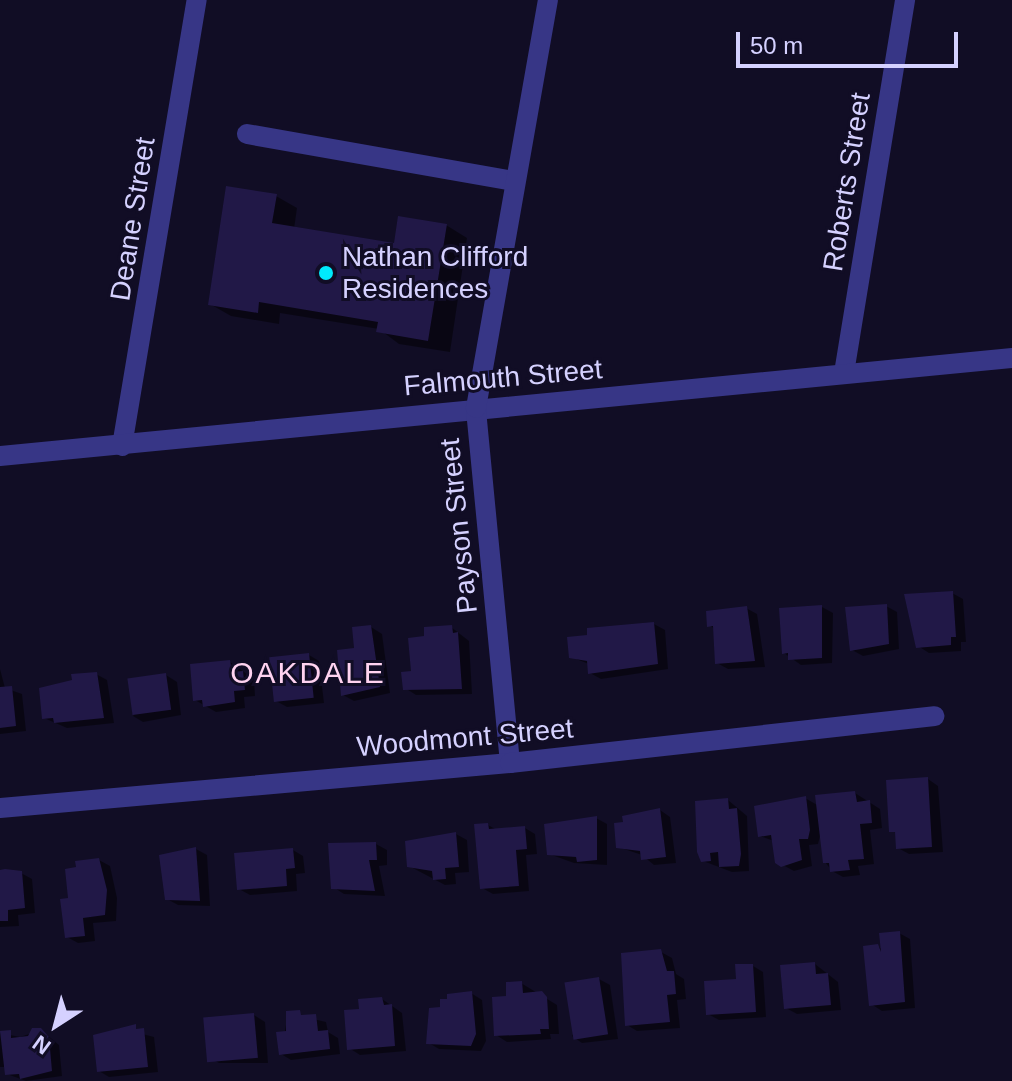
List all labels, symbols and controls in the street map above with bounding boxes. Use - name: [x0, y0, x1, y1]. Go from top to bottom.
- scale bar: [740, 16, 962, 66]
- text: 50 m: [750, 32, 803, 59]
- street label: Roberts Street: [816, 90, 878, 274]
- street label: Deane Street: [104, 135, 162, 303]
- place label: Nathan Clifford Residences: [342, 240, 528, 306]
- marker: Nathan Clifford Residences: [317, 264, 335, 282]
- street label: Falmouth Street: [402, 353, 604, 403]
- street label: Payson Street: [433, 437, 485, 615]
- district label: OAKDALE: [230, 655, 386, 691]
- street label: Woodmont Street: [355, 712, 575, 764]
- north arrow: [16, 985, 96, 1065]
- text: N: [28, 1030, 55, 1060]

